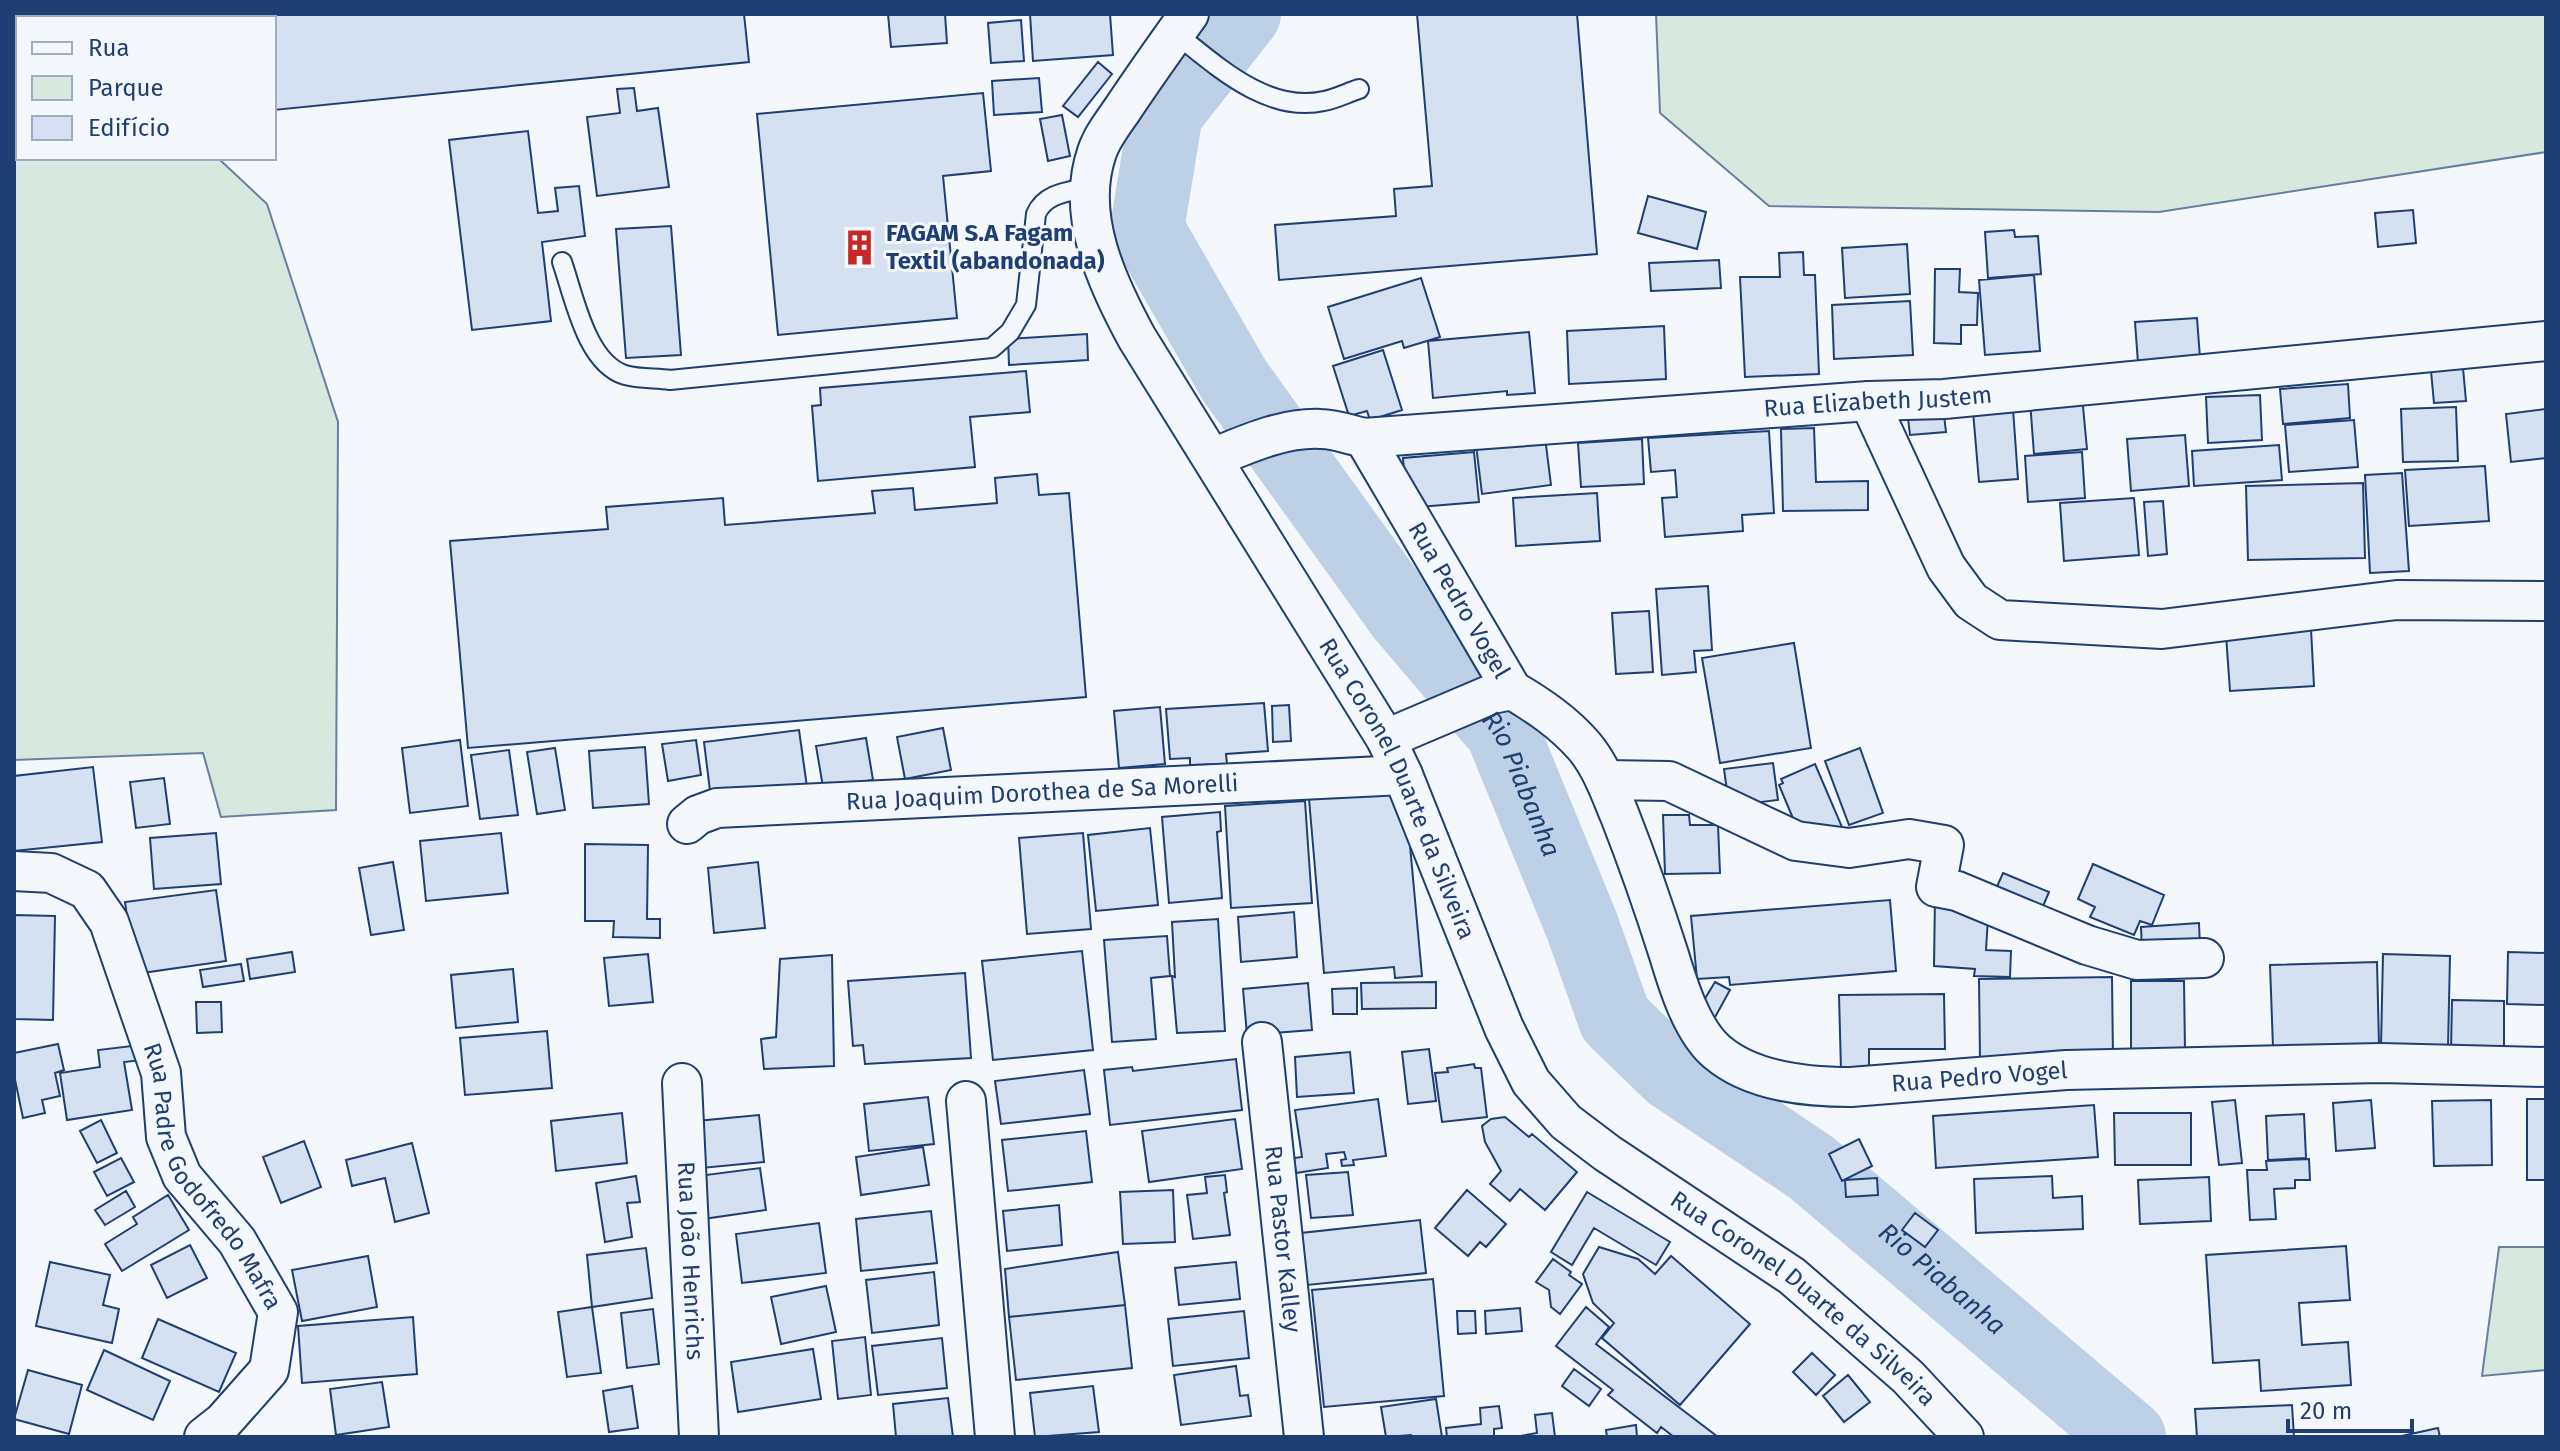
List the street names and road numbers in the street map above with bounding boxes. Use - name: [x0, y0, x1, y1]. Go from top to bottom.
- street label: Rua Elizabeth Justem: [1763, 380, 1993, 423]
- street label: Rua Pedro Vogel: [1402, 517, 1516, 683]
- street label: Rua Coronel Duarte da Silveira: [1313, 633, 1481, 943]
- street label: Rua Joaquim Dorothea de Sa Morelli: [845, 769, 1239, 816]
- street label: Rua Padre Godofredo Mafra: [138, 1039, 288, 1314]
- street label: Rua Pedro Vogel: [1890, 1056, 2069, 1098]
- street label: Rua Pastor Kalley: [1259, 1144, 1307, 1334]
- street label: Rua João Henrichs: [672, 1161, 709, 1361]
- street label: Rua Coronel Duarte da Silveira: [1665, 1185, 1942, 1412]

